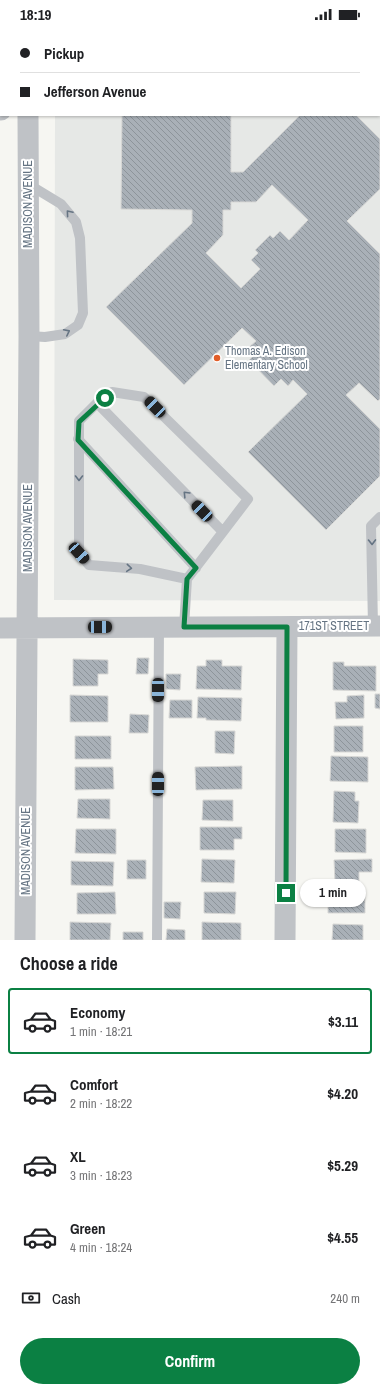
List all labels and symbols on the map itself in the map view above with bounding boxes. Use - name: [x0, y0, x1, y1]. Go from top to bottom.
- street label: MADISON AVENUE: [20, 160, 36, 248]
- one-way arrow: [66, 210, 73, 217]
- one-way arrow: [63, 329, 70, 337]
- place label: Thomas A. Edison Elementary School: [225, 343, 308, 373]
- marker: Thomas A. Edison Elementary School: [212, 353, 222, 363]
- route start: [96, 389, 114, 407]
- car: [142, 394, 168, 420]
- one-way arrow: [75, 475, 83, 481]
- street label: MADISON AVENUE: [20, 484, 36, 572]
- one-way arrow: [183, 491, 191, 499]
- car: [189, 498, 215, 524]
- one-way arrow: [367, 539, 376, 545]
- car: [67, 540, 91, 566]
- one-way arrow: [126, 563, 132, 572]
- street label: 171ST STREET: [299, 618, 369, 634]
- car: [88, 621, 112, 633]
- car: [152, 678, 164, 702]
- car: [152, 772, 164, 796]
- street label: MADISON AVENUE: [18, 807, 34, 895]
- callout: 1 min: [300, 879, 366, 907]
- route end: [277, 884, 295, 902]

